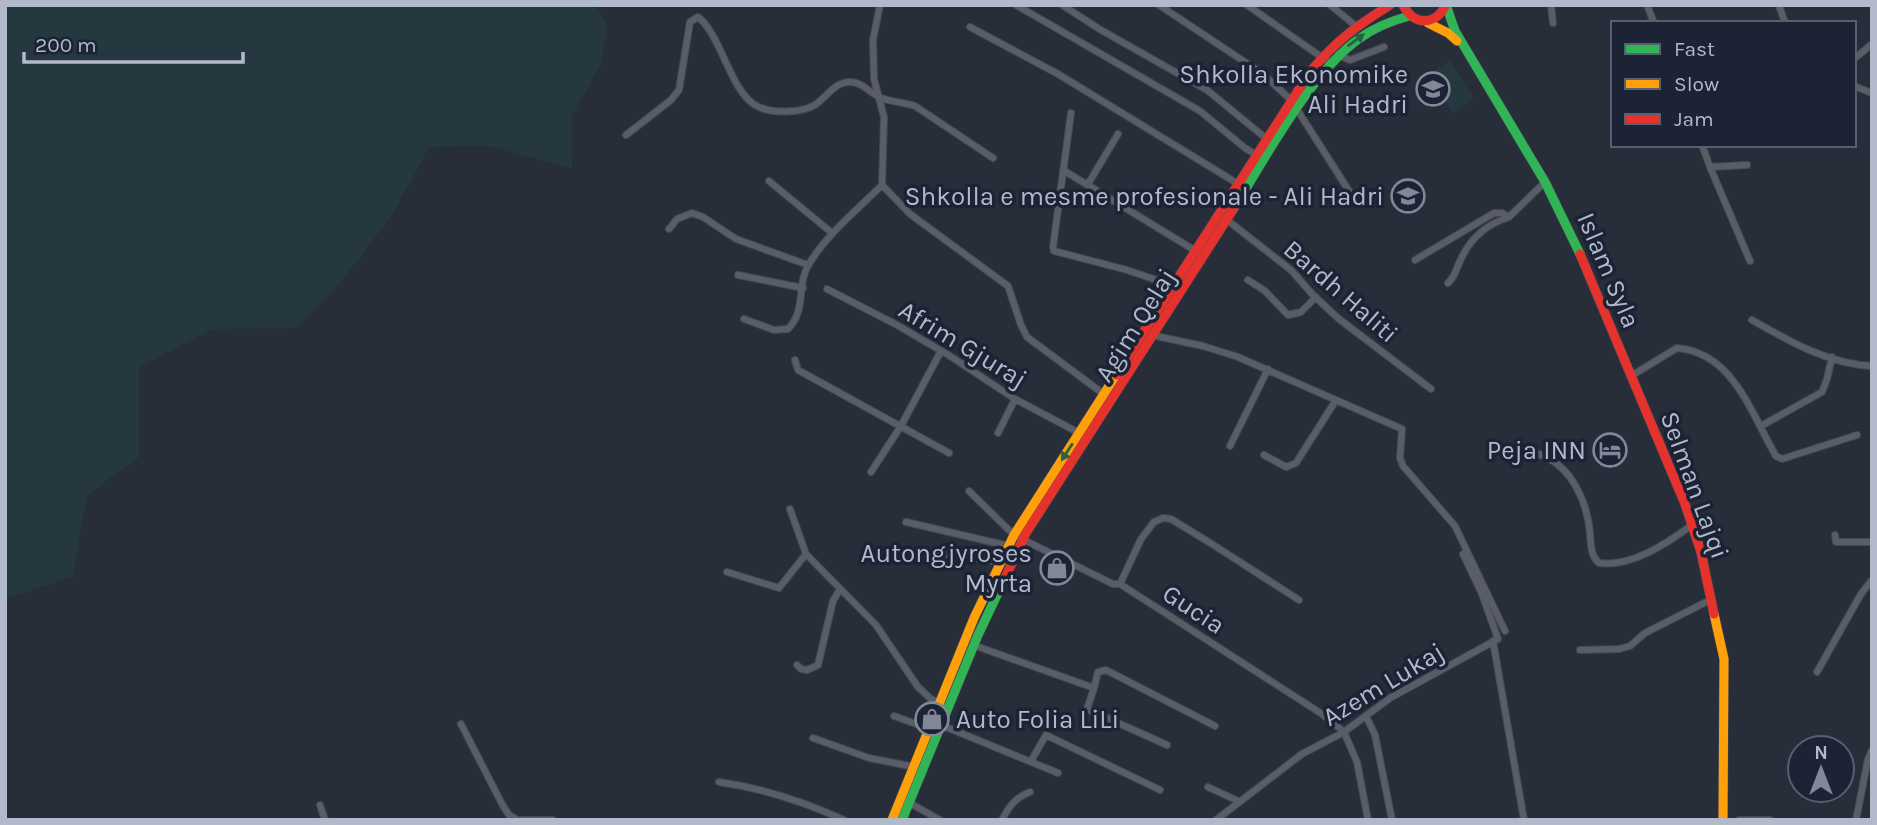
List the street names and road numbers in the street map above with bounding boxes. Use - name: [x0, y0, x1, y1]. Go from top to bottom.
- street label: Islam Syla: [1570, 208, 1647, 333]
- street label: Bardh Haliti: [1277, 233, 1404, 349]
- street label: Agim Qelaj: [1088, 263, 1182, 388]
- street label: Afrim Gjuraj: [893, 294, 1032, 395]
- street label: Selman Lajqi: [1654, 407, 1736, 563]
- street label: Gucia: [1157, 578, 1231, 641]
- street label: Azem Lukaj: [1317, 636, 1450, 733]

